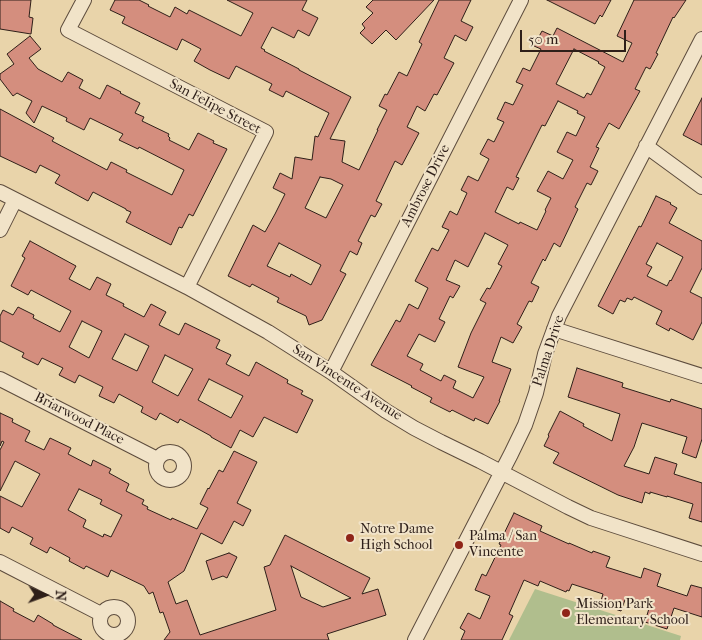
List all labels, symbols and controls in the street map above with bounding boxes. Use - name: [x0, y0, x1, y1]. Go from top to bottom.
- scale bar: [522, 20, 628, 52]
- text: 50 m: [528, 30, 558, 48]
- street label: San Felipe Street: [166, 76, 264, 138]
- street label: Ambrose Drive: [398, 142, 454, 230]
- street label: Palma Drive: [530, 313, 568, 389]
- street label: San Vincente Avenue: [289, 341, 405, 425]
- street label: Briarwood Place: [31, 389, 127, 449]
- place label: Notre Dame High School: [360, 522, 434, 554]
- place label: Palma / San Vincente: [469, 529, 537, 562]
- marker: Notre Dame High School: [344, 532, 356, 544]
- marker: Palma / San Vincente: [453, 539, 465, 551]
- north arrow: [20, 570, 70, 620]
- text: N: [52, 590, 69, 601]
- place label: Mission Park Elementary School: [576, 597, 689, 630]
- marker: Mission Park Elementary School: [560, 607, 572, 619]

